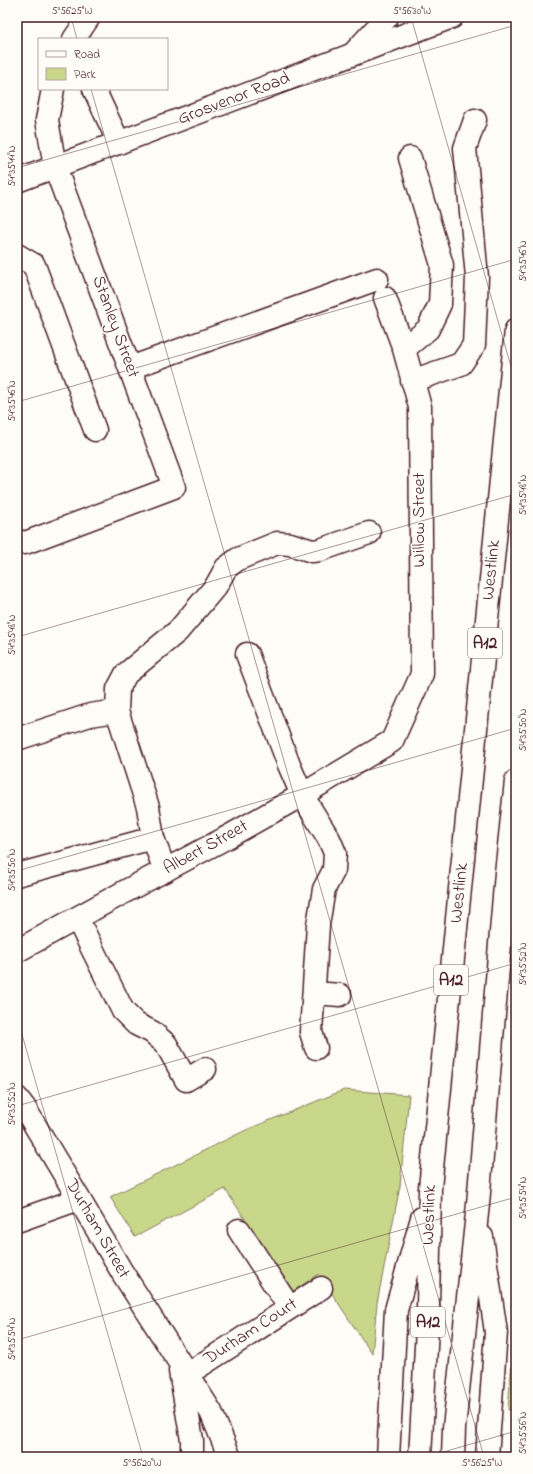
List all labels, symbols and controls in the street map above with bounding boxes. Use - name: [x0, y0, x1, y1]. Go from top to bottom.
- text: 5°56'25"W: [52, 4, 92, 19]
- text: 5°56'30"W: [393, 4, 431, 19]
- legend: [38, 38, 168, 90]
- text: Road: [74, 46, 100, 64]
- text: Park: [74, 66, 96, 84]
- street label: Grosvenor Road: [174, 66, 294, 132]
- text: 54°35'44"N: [5, 145, 20, 186]
- text: 54°35'46"N: [516, 240, 531, 282]
- street label: Stanley Street: [84, 272, 146, 382]
- text: 54°35'46"N: [5, 380, 20, 422]
- street label: Willow Street: [407, 472, 433, 568]
- text: 54°35'48"N: [516, 475, 531, 515]
- street label: Westlink: [476, 539, 508, 601]
- text: 54°35'48"N: [5, 615, 20, 655]
- road number: A12: [468, 628, 502, 658]
- text: 54°35'50"N: [516, 708, 531, 751]
- street label: Albert Street: [159, 814, 253, 882]
- text: 54°35'50"N: [5, 848, 20, 891]
- street label: Westlink: [444, 862, 476, 924]
- text: 54°35'52"N: [516, 942, 531, 986]
- road number: A12: [434, 965, 468, 995]
- text: 54°35'52"N: [5, 1082, 20, 1126]
- street label: Durham Street: [57, 1174, 136, 1284]
- text: 54°35'54"N: [516, 1177, 531, 1219]
- street label: Westlink: [416, 1184, 444, 1246]
- street label: Durham Court: [198, 1292, 303, 1373]
- road number: A12: [411, 1307, 445, 1337]
- text: 54°35'54"N: [5, 1318, 20, 1360]
- text: 54°35'56"N: [516, 1411, 531, 1454]
- text: 5°56'20"W: [123, 1456, 162, 1471]
- text: 5°56'25"W: [462, 1456, 502, 1471]

